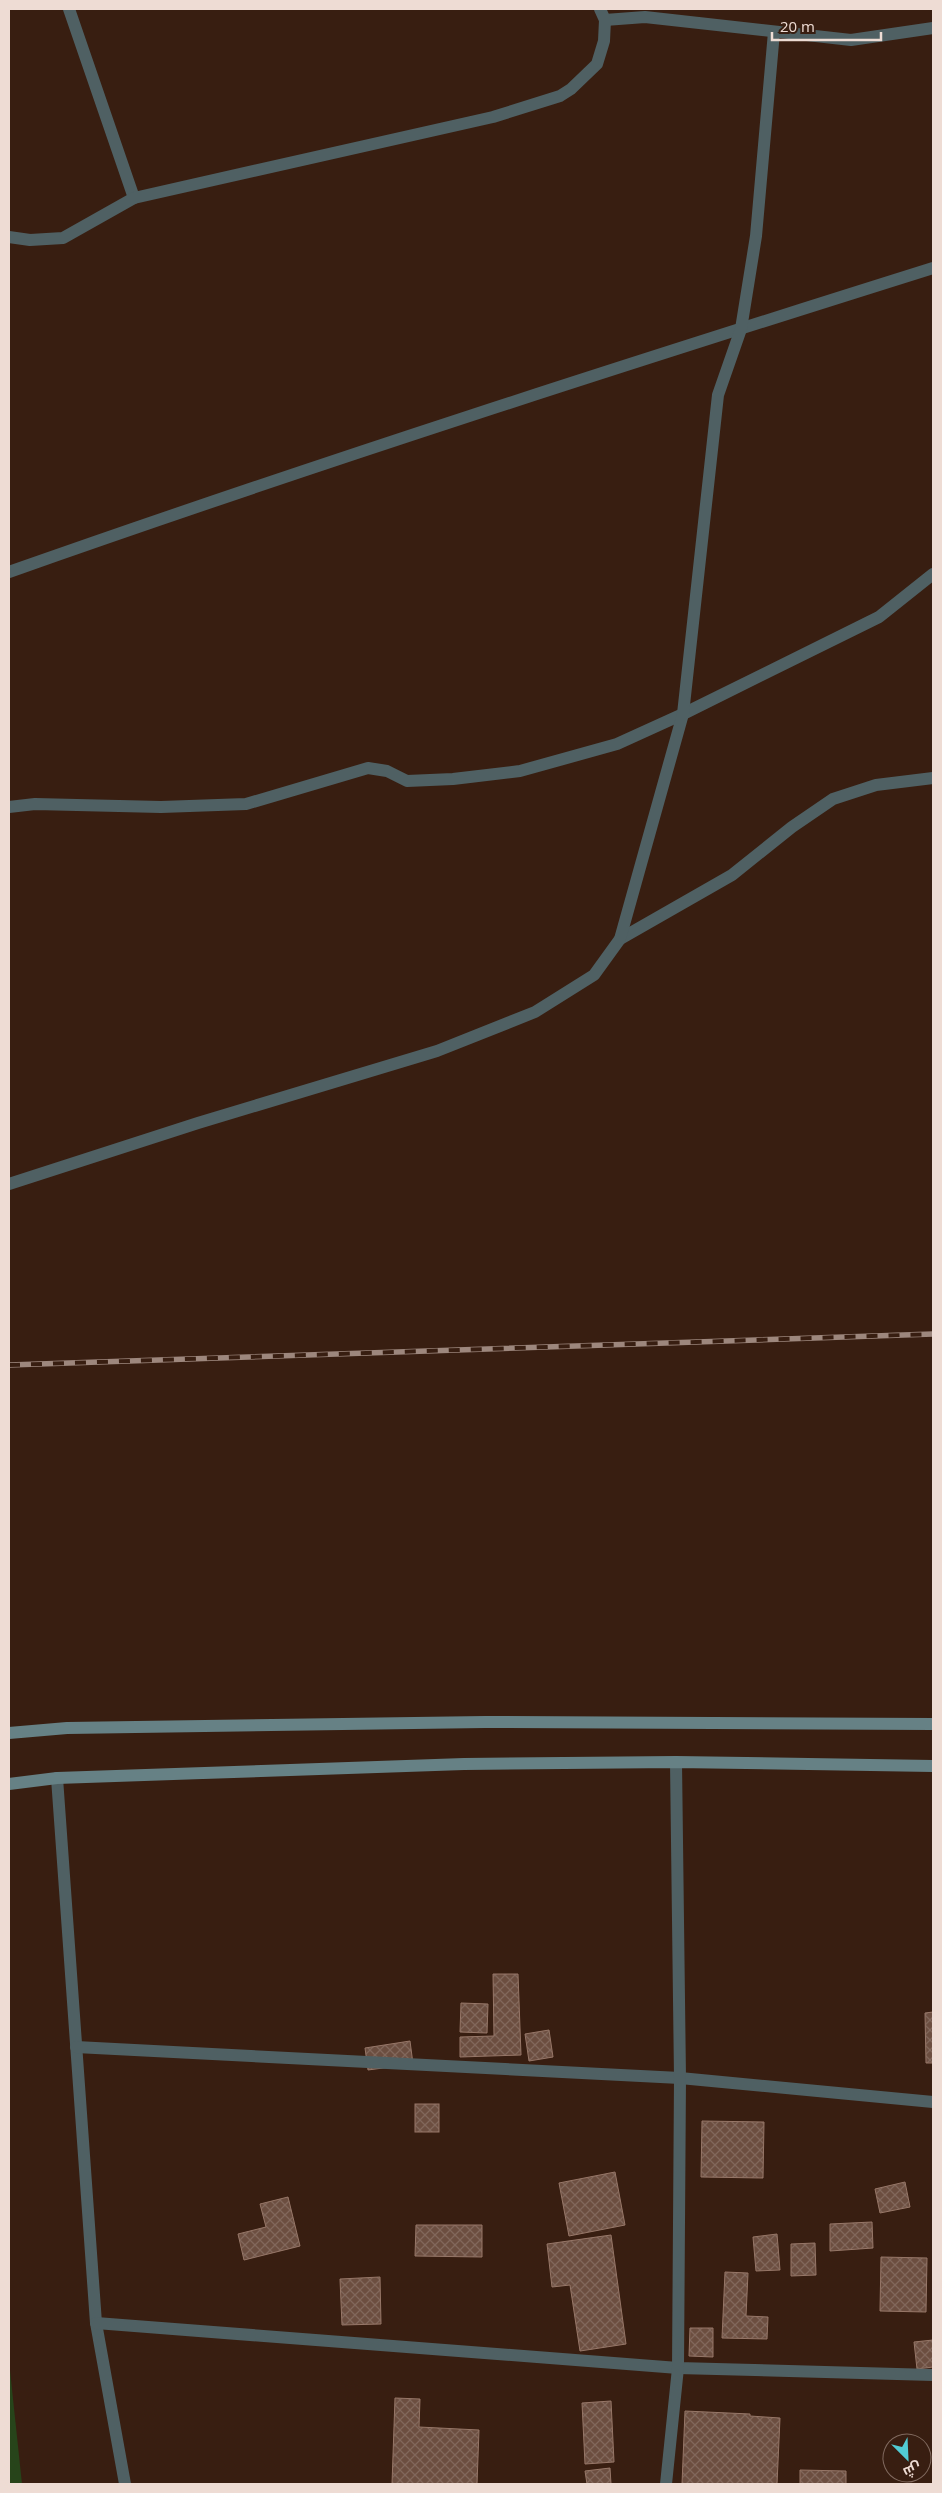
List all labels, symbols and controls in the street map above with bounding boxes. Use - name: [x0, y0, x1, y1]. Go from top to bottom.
- scale bar: [772, 10, 881, 42]
- text: 20 m: [780, 16, 815, 36]
- north arrow: [882, 2433, 932, 2483]
- text: ش: [900, 2458, 925, 2483]

